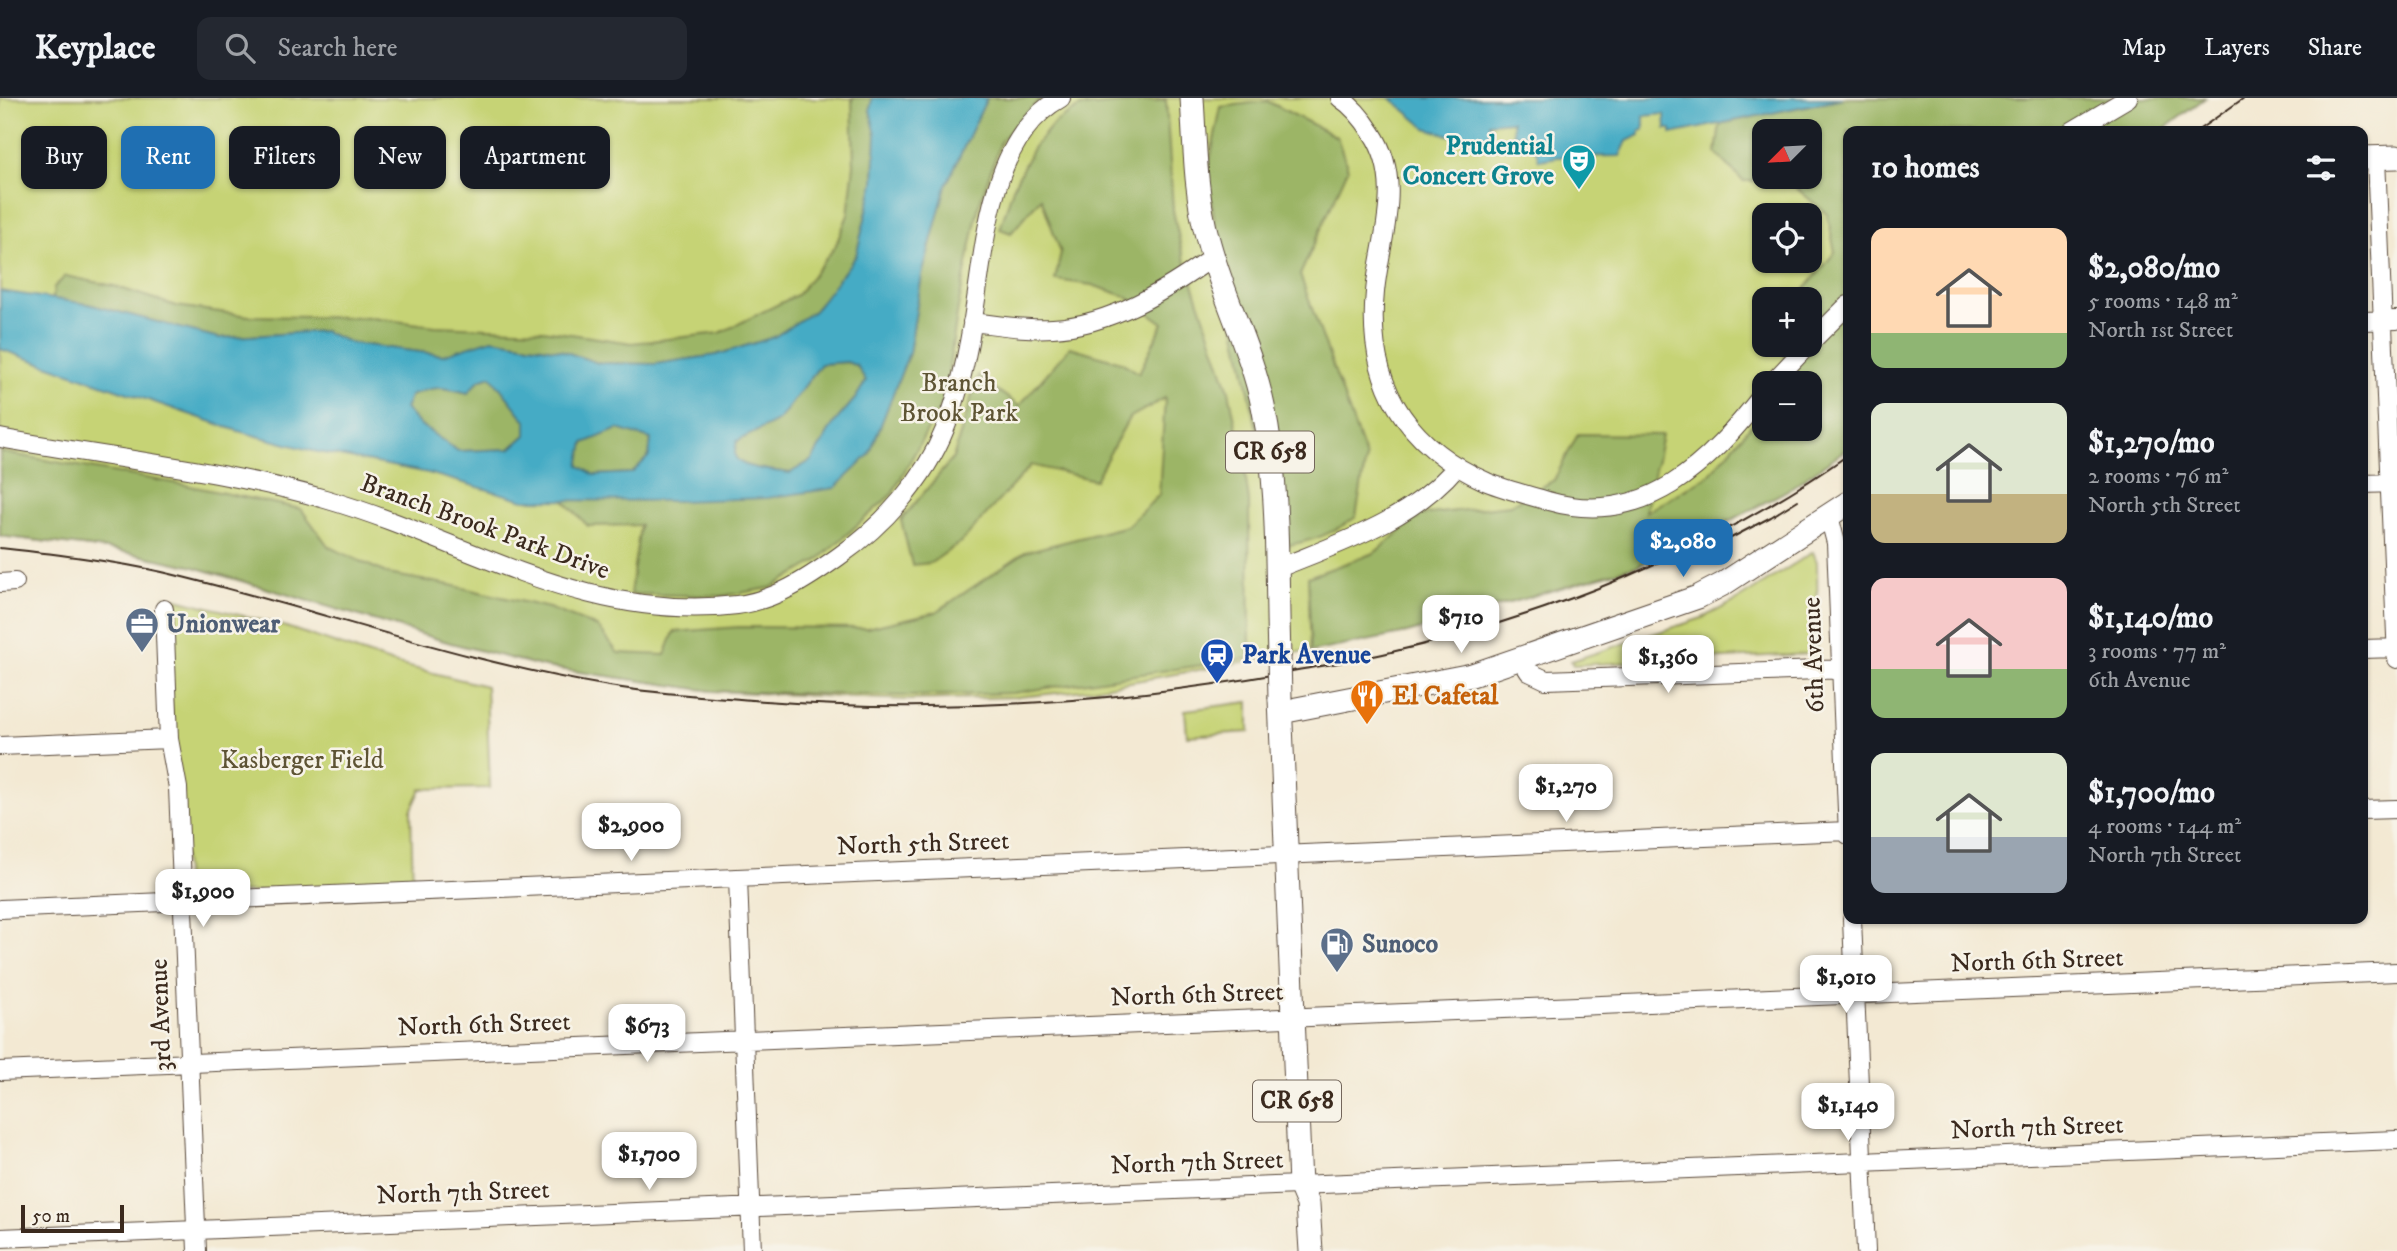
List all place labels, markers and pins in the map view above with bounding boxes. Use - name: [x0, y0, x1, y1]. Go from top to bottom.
- place label: Prudential Concert Grove: [1402, 130, 1555, 193]
- theatre icon: Prudential Concert Grove: [1560, 142, 1598, 191]
- pin: $2,080: [1626, 519, 1740, 579]
- pin: $710: [1420, 596, 1502, 655]
- office icon: Unionwear: [123, 605, 161, 654]
- place label: Unionwear: [166, 608, 280, 641]
- station icon: Park Avenue: [1198, 636, 1236, 685]
- pin: $1,360: [1611, 636, 1725, 695]
- place label: Park Avenue: [1242, 639, 1371, 672]
- restaurant icon: El Cafetal: [1348, 677, 1386, 726]
- place label: El Cafetal: [1392, 680, 1499, 713]
- pin: $1,270: [1509, 764, 1623, 824]
- pin: $2,900: [574, 804, 688, 863]
- pin: $1,900: [146, 870, 260, 929]
- fuel station icon: Sunoco: [1318, 925, 1356, 974]
- place label: Sunoco: [1362, 928, 1439, 961]
- pin: $1,010: [1789, 956, 1903, 1015]
- pin: $673: [606, 1004, 688, 1064]
- pin: $1,140: [1791, 1084, 1905, 1143]
- pin: $1,700: [592, 1132, 706, 1192]

